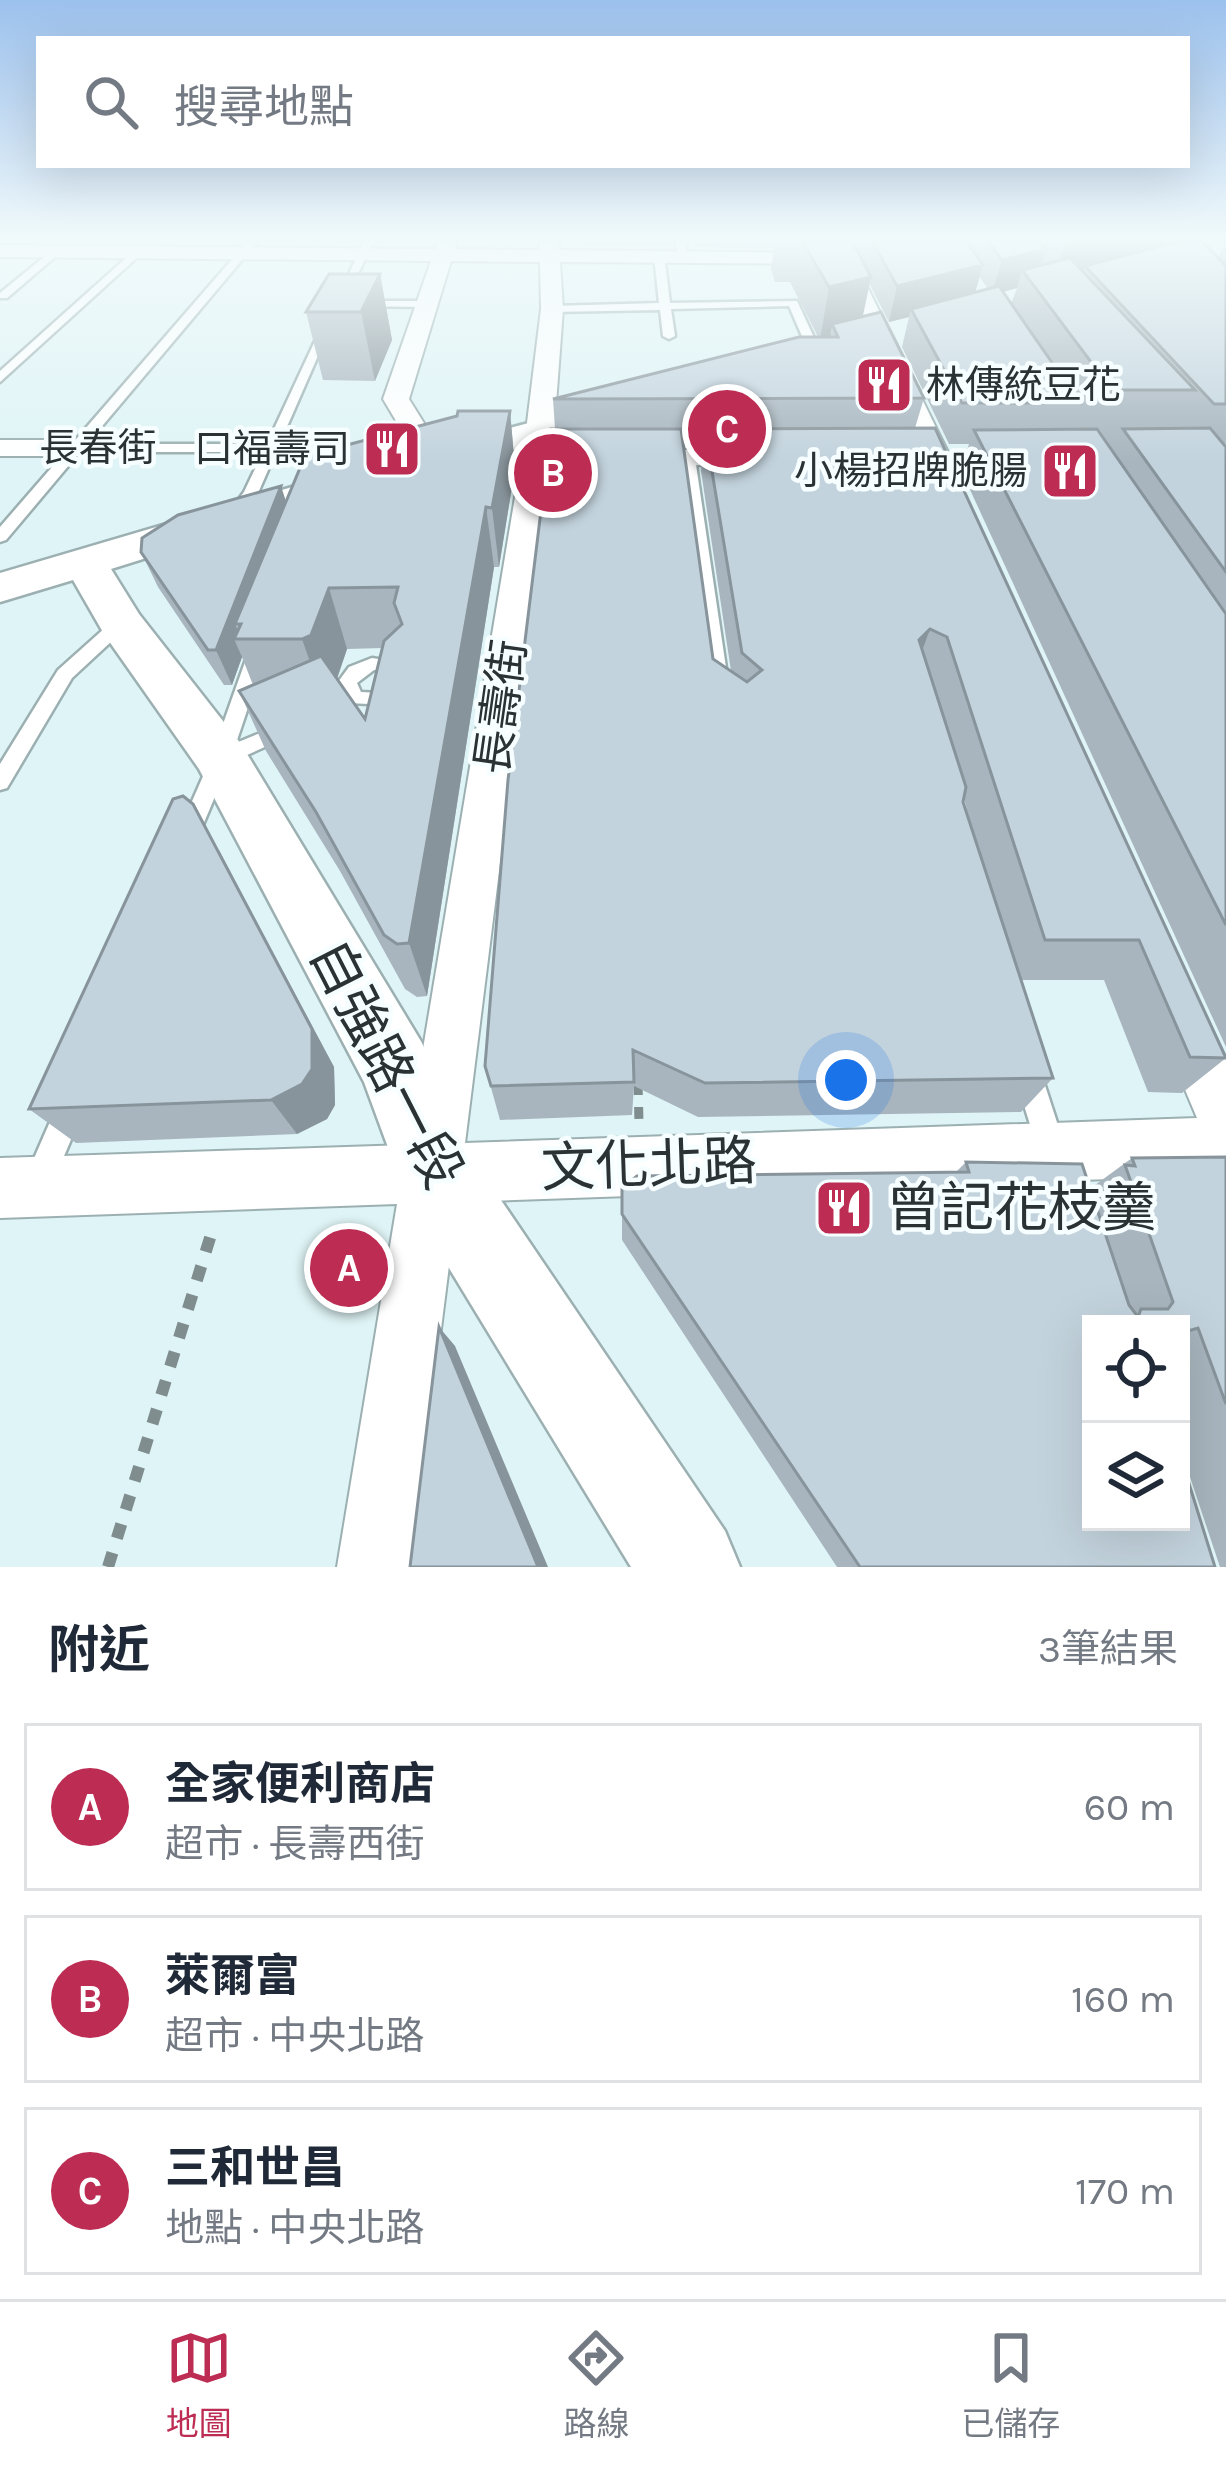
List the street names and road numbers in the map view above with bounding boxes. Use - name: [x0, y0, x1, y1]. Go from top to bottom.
- street label: 長春街: [39, 425, 157, 471]
- street label: 長壽街: [466, 637, 536, 777]
- street label: 自強路一段: [296, 929, 476, 1199]
- street label: 文化北路: [540, 1129, 758, 1201]

